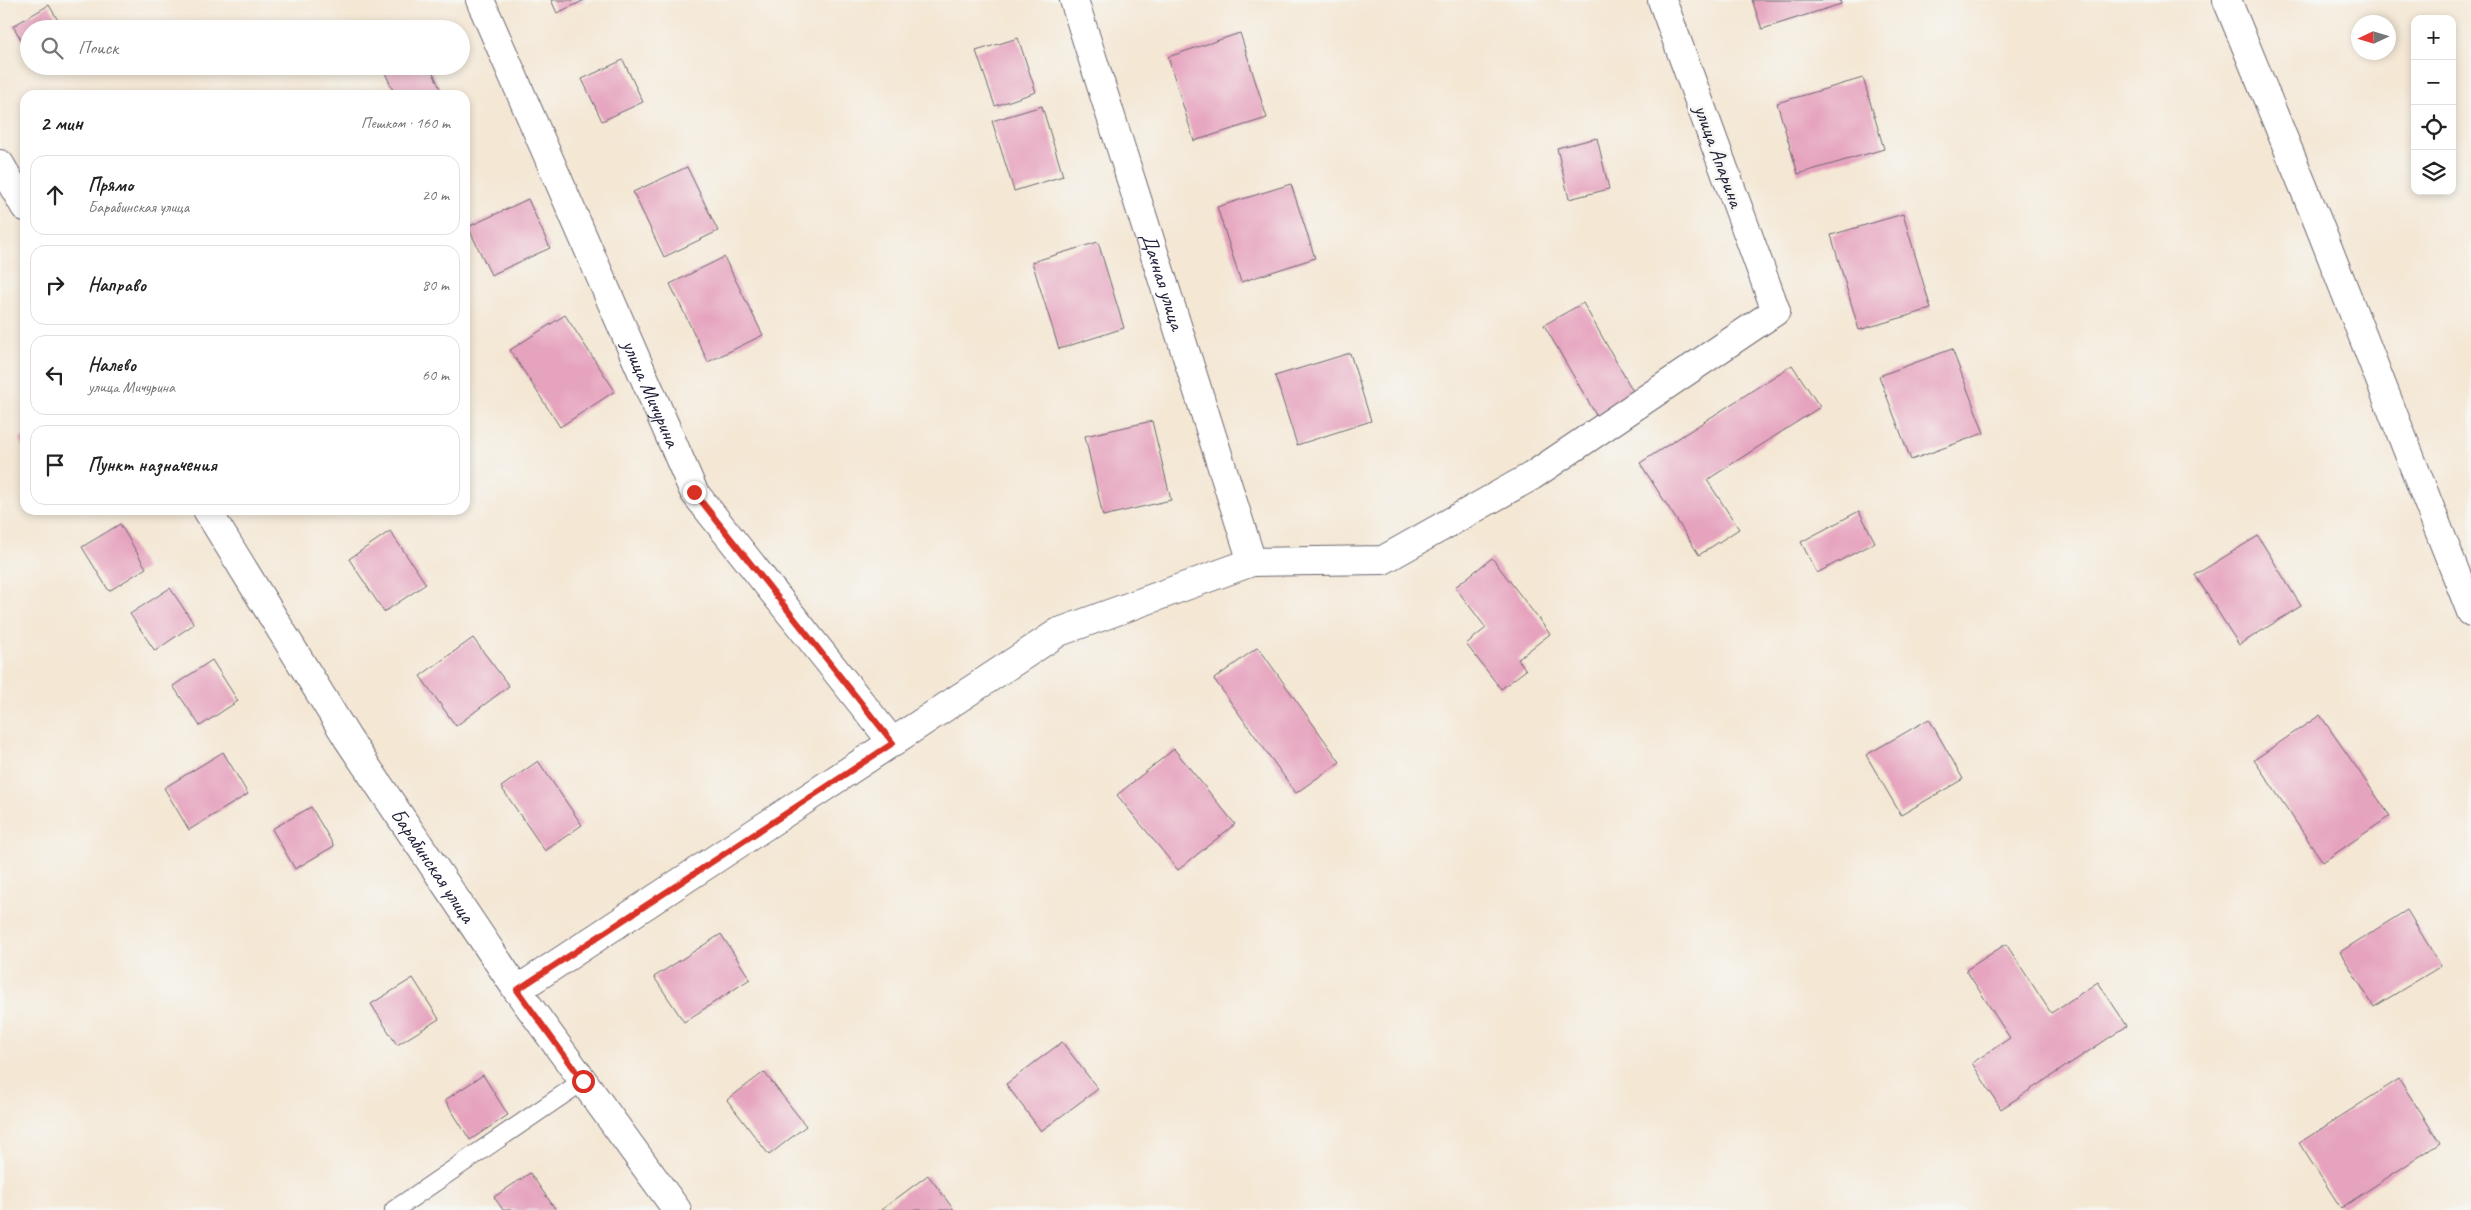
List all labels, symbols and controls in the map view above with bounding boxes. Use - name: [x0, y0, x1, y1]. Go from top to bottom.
- north arrow: [2351, 15, 2396, 60]
- map controls: [2411, 15, 2456, 195]
- button: +: [2411, 15, 2456, 60]
- search box: [20, 20, 470, 75]
- icon: search: [38, 34, 66, 62]
- text: Поиск: [78, 36, 118, 60]
- button: −: [2411, 60, 2456, 105]
- street label: улица Апарина: [1688, 99, 1750, 213]
- button: locate: [2411, 105, 2456, 150]
- text: 2 мин: [40, 110, 83, 136]
- text: Пешком · 160 m: [361, 113, 450, 133]
- button: layers: [2411, 150, 2456, 195]
- text: Прямо: [88, 173, 133, 197]
- icon: ahead: [41, 181, 69, 209]
- text: 20 m: [422, 185, 449, 205]
- text: Барабинская улица: [88, 197, 189, 217]
- street label: Дачная улица: [1136, 229, 1191, 335]
- icon: right: [41, 271, 69, 299]
- text: Направо: [88, 273, 146, 297]
- text: 80 m: [422, 275, 449, 295]
- street label: улица Мичурина: [616, 334, 687, 453]
- text: Налево: [88, 353, 136, 377]
- icon: left: [41, 361, 69, 389]
- text: 60 m: [422, 365, 449, 385]
- text: улица Мичурина: [88, 377, 175, 397]
- icon: arrive: [41, 451, 69, 479]
- text: Пункт назначения: [88, 453, 217, 477]
- route end: [683, 481, 706, 504]
- street label: Барабинская улица: [385, 803, 482, 929]
- route start: [572, 1070, 595, 1093]

